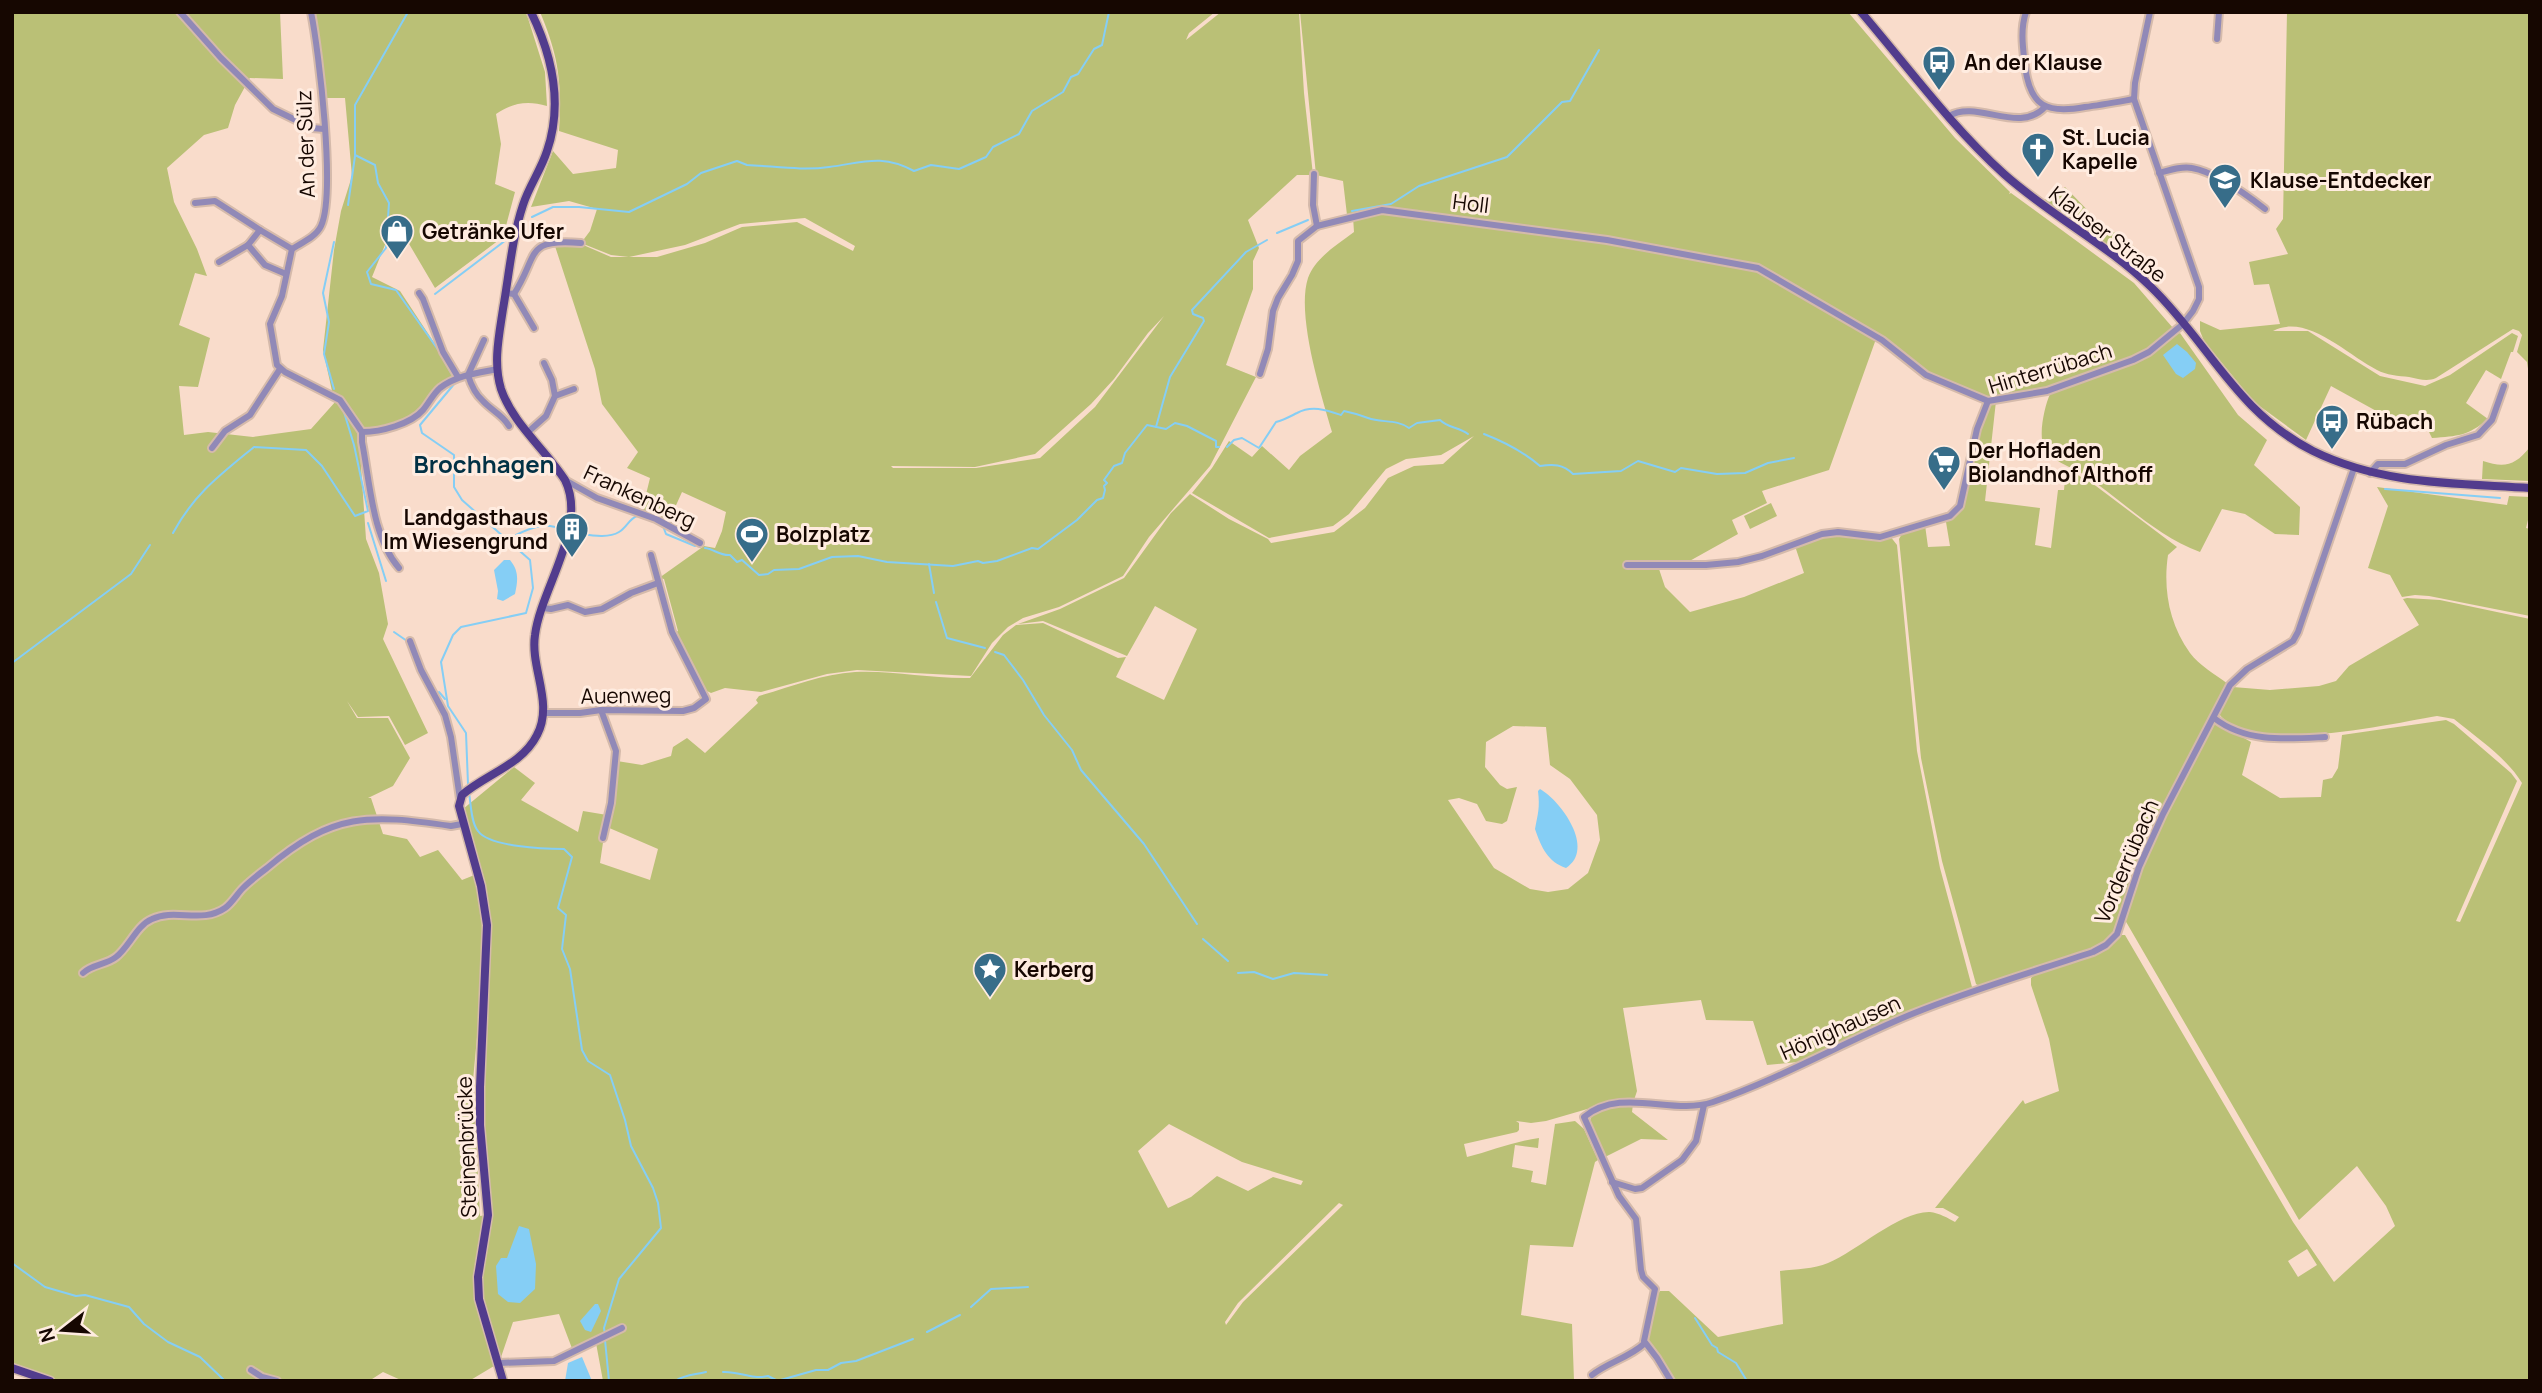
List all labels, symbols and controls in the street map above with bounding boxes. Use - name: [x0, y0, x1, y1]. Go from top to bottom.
- bus stop icon: An der Klause: [1920, 43, 1958, 92]
- place label: An der Klause: [1964, 48, 2102, 76]
- street label: An der Sülz: [289, 90, 321, 198]
- place label: St. Lucia Kapelle: [2062, 123, 2150, 175]
- church icon: St. Lucia Kapelle: [2019, 130, 2057, 179]
- school or university icon: Klause-Entdecker: [2206, 161, 2244, 210]
- place label: Klause-Entdecker: [2250, 166, 2431, 194]
- street label: Klauser Straße: [2044, 179, 2172, 289]
- street label: Holl: [1451, 187, 1491, 219]
- shop icon: Getränke Ufer: [378, 212, 416, 261]
- place label: Getränke Ufer: [422, 217, 564, 245]
- street label: Hinterrübach: [1985, 336, 2115, 400]
- bus stop icon: Rübach: [2313, 402, 2351, 451]
- place label: Rübach: [2356, 407, 2433, 435]
- place label: Der Hofladen Biolandhof Althoff: [1968, 436, 2152, 488]
- supermarket icon: Der Hofladen Biolandhof Althoff: [1925, 443, 1963, 492]
- district label: Brochhagen: [414, 447, 554, 480]
- street label: Frankenberg: [579, 458, 701, 534]
- place label: Landgasthaus Im Wiesengrund: [383, 503, 548, 555]
- building icon: Landgasthaus Im Wiesengrund: [553, 510, 591, 559]
- sports icon: Bolzplatz: [733, 515, 771, 564]
- place label: Bolzplatz: [776, 520, 871, 548]
- street label: Auenweg: [580, 680, 672, 710]
- street label: Vorderrübach: [2087, 795, 2165, 927]
- place icon: Kerberg: [971, 950, 1009, 999]
- place label: Kerberg: [1014, 955, 1094, 983]
- street label: Hönighausen: [1776, 988, 1904, 1066]
- street label: Steinenbrücke: [450, 1076, 482, 1218]
- north arrow: [28, 1295, 98, 1365]
- text: N: [32, 1325, 61, 1345]

